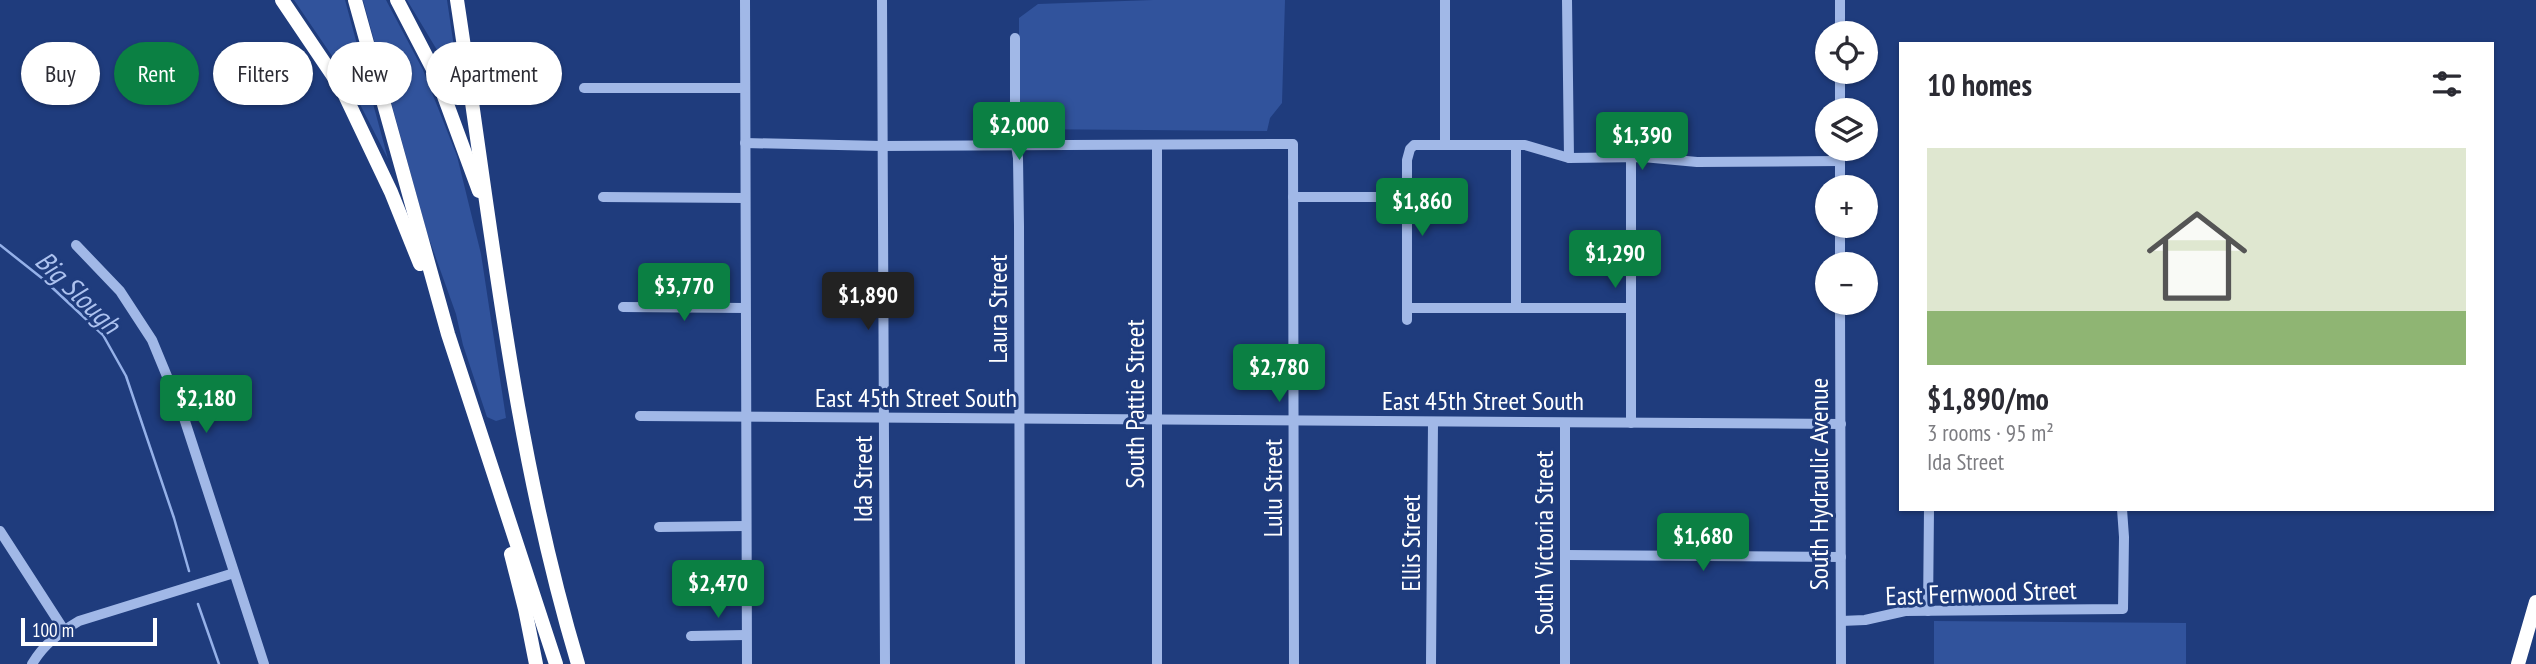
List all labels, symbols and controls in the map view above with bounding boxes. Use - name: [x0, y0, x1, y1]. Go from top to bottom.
- map controls: [1815, 21, 1878, 315]
- button: locate: [1815, 21, 1878, 84]
- chip: Buy: [21, 42, 100, 105]
- chip: Rent: [114, 42, 199, 105]
- chip: Filters: [213, 42, 313, 105]
- chip: New: [327, 42, 412, 105]
- chip: Apartment: [426, 42, 562, 105]
- text: 10 homes: [1927, 65, 2032, 104]
- icon: filters: [2428, 65, 2466, 103]
- button: layers: [1815, 98, 1878, 161]
- pin: $2,000: [962, 102, 1076, 162]
- text: $2,000: [989, 110, 1049, 139]
- pin: $1,390: [1585, 113, 1699, 172]
- text: $1,390: [1612, 120, 1672, 149]
- button: +: [1815, 175, 1878, 238]
- pin: $1,860: [1365, 178, 1479, 238]
- text: $1,860: [1392, 186, 1452, 215]
- icon: home: [2134, 193, 2260, 319]
- pin: $1,290: [1558, 230, 1672, 290]
- text: $1,290: [1585, 238, 1645, 267]
- water label: Big Slough: [28, 242, 130, 342]
- button: −: [1815, 252, 1878, 315]
- street label: Laura Street: [981, 255, 1014, 363]
- pin: $3,770: [627, 264, 741, 323]
- text: $3,770: [654, 271, 714, 300]
- pin: $1,890: [811, 272, 925, 332]
- text: $1,890: [838, 280, 898, 309]
- street label: South Pattie Street: [1118, 319, 1151, 489]
- pin: $2,780: [1222, 344, 1336, 404]
- text: $2,780: [1249, 352, 1309, 381]
- pin: $2,180: [149, 376, 263, 435]
- street label: South Hydraulic Avenue: [1802, 378, 1835, 590]
- text: $1,890/mo: [1927, 379, 2049, 418]
- street label: East 45th Street South: [815, 381, 1017, 414]
- text: $2,180: [176, 383, 236, 412]
- street label: East 45th Street South: [1382, 384, 1584, 417]
- text: 3 rooms · 95 m²: [1927, 418, 2054, 447]
- street label: Ida Street: [846, 435, 879, 523]
- street label: Lulu Street: [1256, 439, 1289, 537]
- text: Ida Street: [1927, 447, 2004, 476]
- street label: South Victoria Street: [1527, 451, 1560, 635]
- street label: Ellis Street: [1394, 494, 1427, 592]
- pin: $1,680: [1646, 514, 1760, 573]
- text: $1,680: [1673, 521, 1733, 550]
- pin: $2,470: [661, 560, 775, 620]
- text: $2,470: [688, 568, 748, 597]
- street label: East Fernwood Street: [1885, 573, 2077, 612]
- scale bar: [21, 615, 158, 647]
- text: 100 m: [32, 618, 74, 642]

